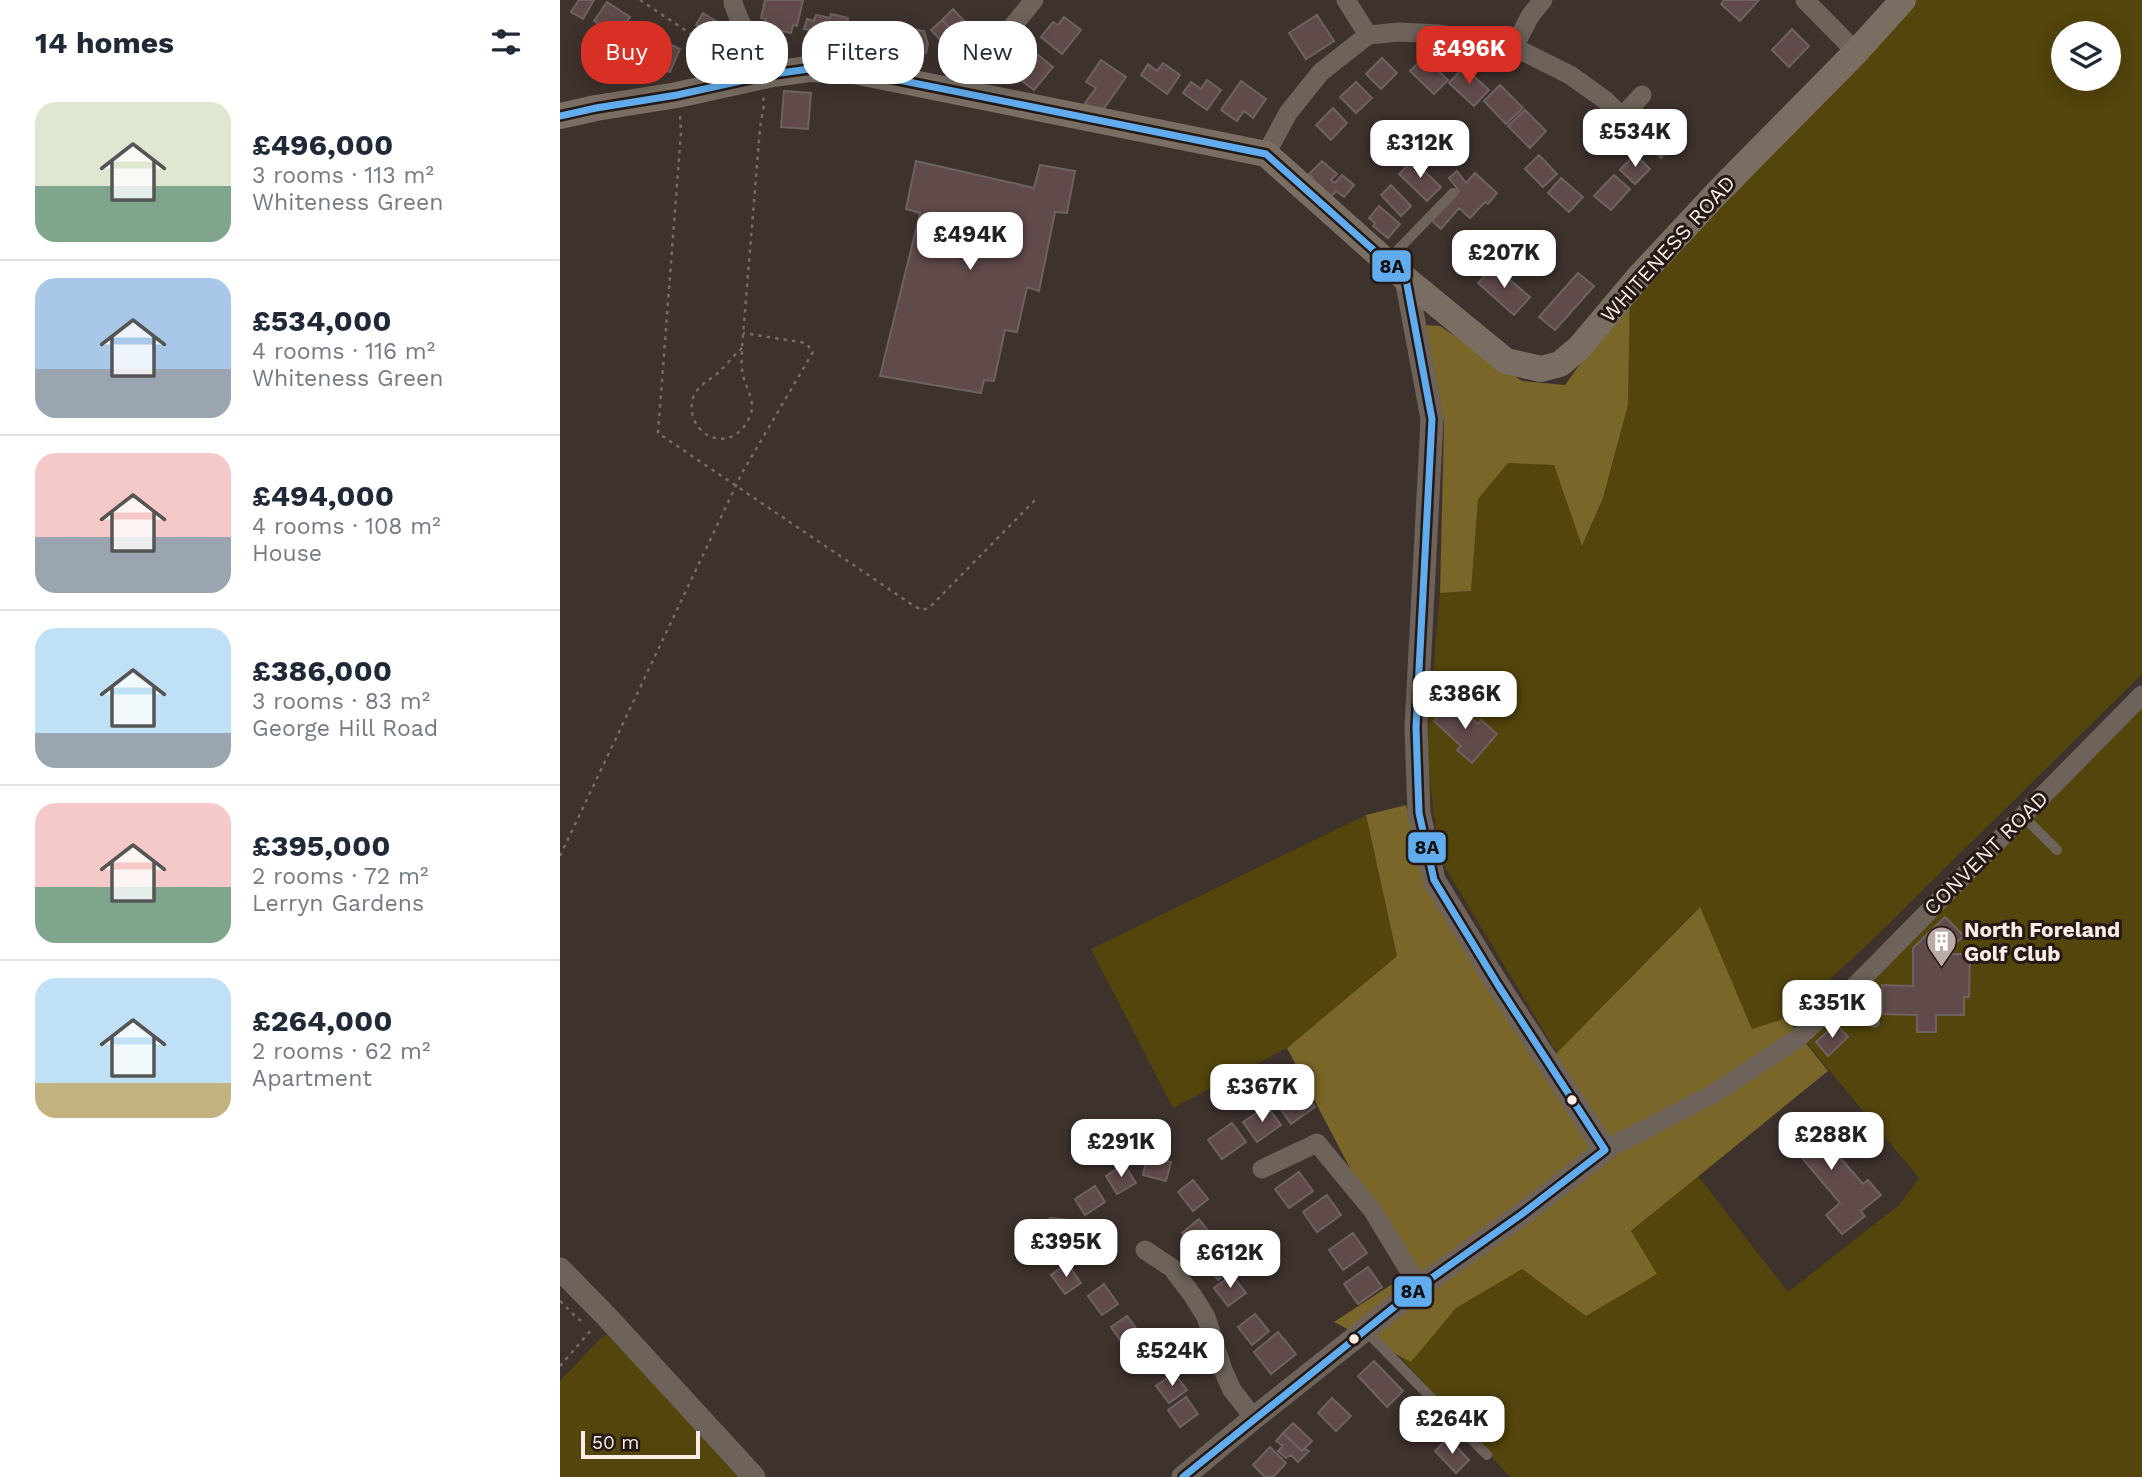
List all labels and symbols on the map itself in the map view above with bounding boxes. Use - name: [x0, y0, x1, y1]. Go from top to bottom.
- pin: £496K: [1420, 27, 1518, 86]
- pin: £534K: [1586, 110, 1684, 169]
- pin: £312K: [1371, 120, 1469, 180]
- street label: WHITENESS ROAD: [1595, 170, 1740, 327]
- pin: £494K: [921, 212, 1019, 272]
- pin: £207K: [1455, 230, 1553, 290]
- line badge: 8A: [1371, 249, 1412, 283]
- text: 8A: [1380, 255, 1405, 278]
- pin: £386K: [1416, 672, 1514, 731]
- street label: CONVENT ROAD: [1918, 785, 2053, 920]
- line badge: 8A: [1407, 831, 1447, 864]
- text: 8A: [1415, 836, 1440, 859]
- place label: North Foreland Golf Club: [1964, 917, 2120, 966]
- building icon: North Foreland Golf Club: [1924, 925, 1958, 969]
- pin: £351K: [1783, 981, 1881, 1040]
- pin: £367K: [1213, 1064, 1311, 1124]
- unlabelled marker: [1565, 1093, 1579, 1107]
- pin: £288K: [1782, 1112, 1880, 1172]
- pin: £291K: [1072, 1120, 1170, 1179]
- pin: £395K: [1017, 1220, 1115, 1279]
- pin: £612K: [1181, 1230, 1279, 1290]
- line badge: 8A: [1393, 1275, 1433, 1308]
- text: 8A: [1401, 1280, 1426, 1303]
- pin: £524K: [1123, 1328, 1221, 1388]
- unlabelled marker: [1347, 1332, 1361, 1346]
- pin: £264K: [1403, 1396, 1501, 1456]
- scale bar: [581, 1428, 700, 1460]

